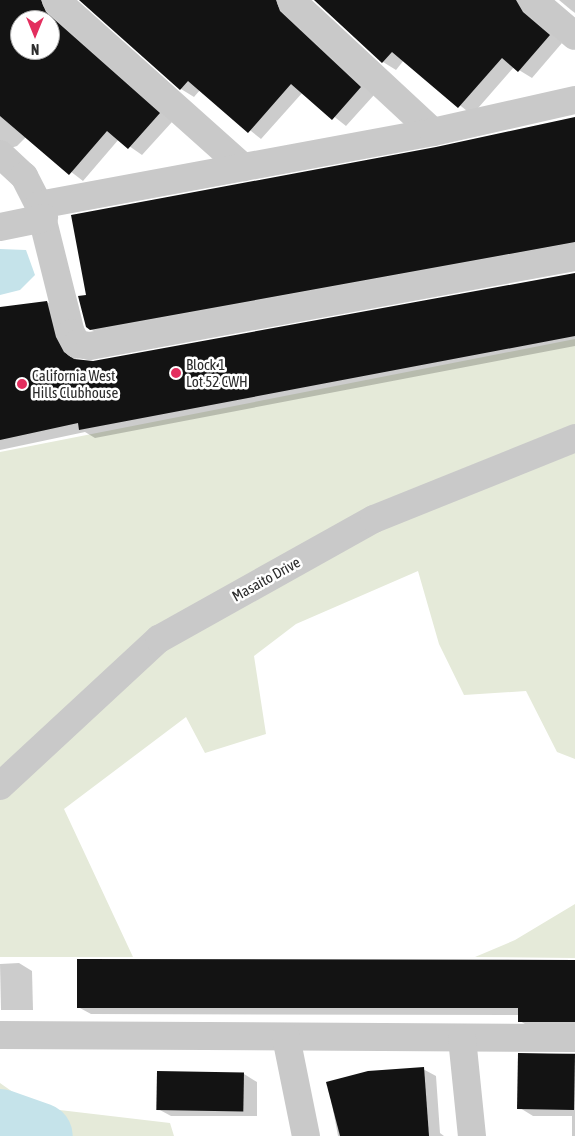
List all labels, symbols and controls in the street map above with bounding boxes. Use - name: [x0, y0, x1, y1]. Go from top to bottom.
- north arrow: [10, 10, 60, 60]
- text: N: [31, 41, 39, 57]
- place label: Block 1 Lot 52 CWH: [186, 355, 248, 390]
- place label: California West Hills Clubhouse: [32, 366, 118, 401]
- marker: Block 1 Lot 52 CWH: [170, 367, 182, 379]
- marker: California West Hills Clubhouse: [16, 378, 28, 390]
- street label: Masaito Drive: [229, 553, 303, 605]

